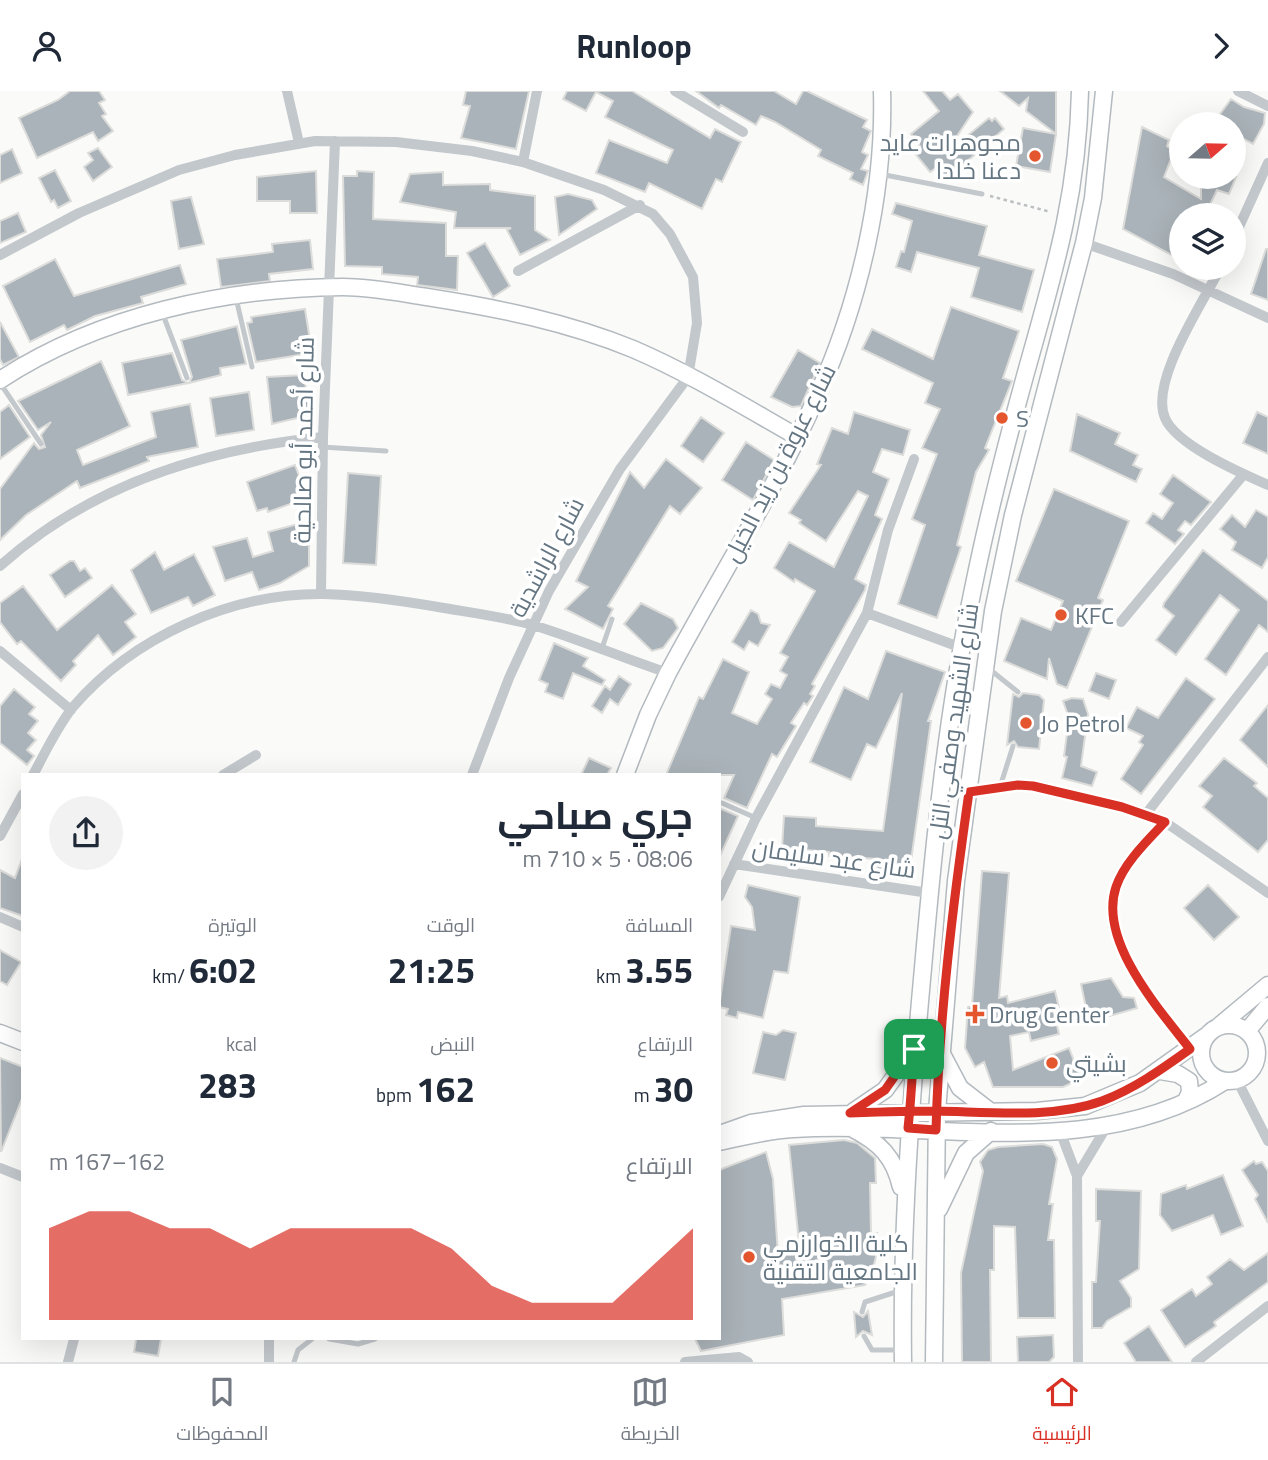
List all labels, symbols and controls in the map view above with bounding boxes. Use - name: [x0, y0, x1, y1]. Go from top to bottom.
- text: Runloop: [576, 22, 692, 70]
- icon: person: [28, 27, 66, 65]
- icon: forward: [1202, 27, 1240, 65]
- north arrow: [1169, 112, 1246, 189]
- map controls: [1169, 112, 1246, 280]
- place label: مجوهرات عايد دعنا خلدا: [880, 124, 1021, 188]
- marker: مجوهرات عايد دعنا خلدا: [1027, 148, 1043, 164]
- button: layers: [1169, 203, 1246, 280]
- street label: شارع أحمد أبو صالحية: [283, 336, 323, 544]
- street label: شارع عروة بن زيد الخيل: [713, 358, 845, 568]
- place label: S: [1016, 400, 1029, 436]
- marker: S: [994, 410, 1010, 426]
- street label: شارع الراشدية: [499, 491, 593, 623]
- place label: KFC: [1075, 597, 1114, 633]
- street label: شارع الشهيد وصفي التل: [919, 601, 989, 842]
- marker: KFC: [1053, 607, 1069, 623]
- place label: Jo Petrol: [1040, 705, 1126, 741]
- marker: Jo Petrol: [1018, 715, 1034, 731]
- text: جري صباحي: [497, 786, 693, 844]
- button: share: [49, 796, 123, 870]
- street label: شارع عبد سليمان: [750, 829, 918, 887]
- text: 08:06 · 5 × 710 m: [523, 841, 693, 876]
- text: الوتيرة: [208, 910, 257, 939]
- text: الوقت: [427, 910, 475, 939]
- text: المسافة: [625, 910, 693, 939]
- text: 6:02: [189, 943, 257, 997]
- text: 21:25: [388, 943, 475, 997]
- text: 3.55: [625, 943, 693, 997]
- text: /km: [152, 961, 189, 990]
- text: km: [596, 961, 625, 990]
- place label: Drug Center: [989, 996, 1110, 1032]
- marker: Drug Center: [967, 1006, 983, 1022]
- pin: [884, 1019, 944, 1079]
- text: kcal: [226, 1029, 257, 1058]
- text: النبض: [430, 1029, 475, 1058]
- text: الارتفاع: [637, 1029, 693, 1058]
- icon: arrive: [895, 1030, 933, 1068]
- place label: بشيتي: [1066, 1045, 1127, 1083]
- marker: بشيتي: [1044, 1055, 1060, 1071]
- text: 283: [198, 1058, 257, 1112]
- text: 162: [416, 1062, 475, 1116]
- text: 30: [654, 1062, 693, 1116]
- text: bpm: [376, 1080, 416, 1109]
- text: m: [634, 1080, 654, 1109]
- text: 162–167 m: [49, 1144, 165, 1179]
- text: الارتفاع: [626, 1148, 693, 1183]
- place label: كلية الخوارزمي الجامعية التقنية: [763, 1225, 918, 1289]
- marker: كلية الخوارزمي الجامعية التقنية: [741, 1249, 757, 1265]
- tab: المحفوظات: [176, 1373, 269, 1451]
- tab: الخريطة: [621, 1373, 680, 1451]
- tab: الرئيسية: [1032, 1373, 1092, 1451]

